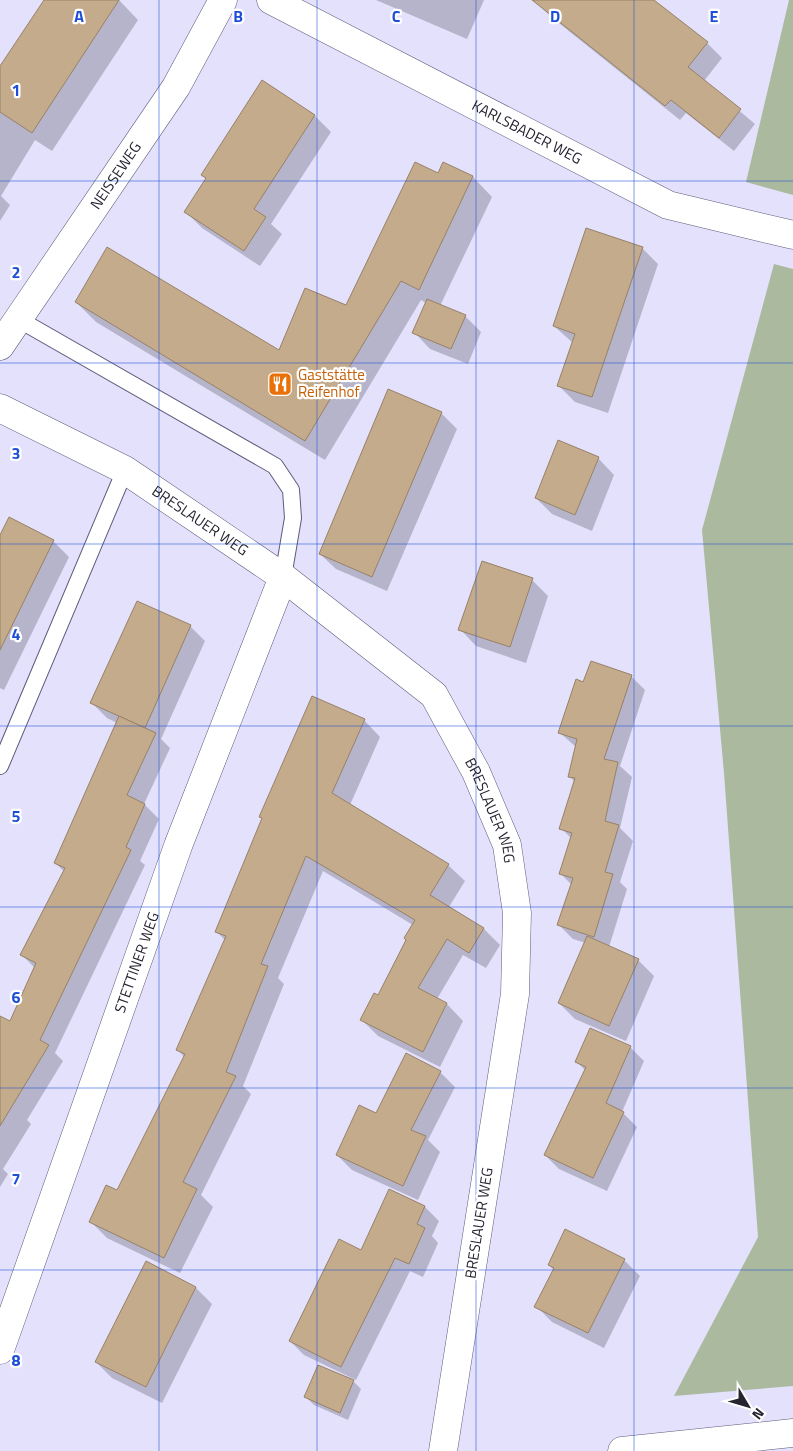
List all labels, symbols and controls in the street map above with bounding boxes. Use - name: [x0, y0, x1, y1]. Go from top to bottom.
- text: A: [74, 4, 84, 28]
- text: B: [233, 4, 243, 28]
- text: C: [392, 4, 401, 28]
- text: D: [550, 4, 560, 28]
- text: E: [710, 4, 719, 28]
- text: 1: [12, 78, 20, 102]
- street label: KARLSBADER WEG: [468, 94, 586, 170]
- street label: NEISSEWEG: [84, 137, 147, 214]
- text: 2: [12, 260, 20, 284]
- place label: Gaststätte Reifenhof: [298, 363, 365, 403]
- restaurant icon: Gaststätte Reifenhof: [267, 371, 293, 397]
- text: 3: [12, 441, 20, 465]
- street label: BRESLAUER WEG: [147, 479, 253, 561]
- text: 4: [12, 622, 21, 646]
- street label: BRESLAUER WEG: [459, 753, 522, 864]
- text: 5: [12, 804, 21, 828]
- street label: STETTINER WEG: [108, 909, 165, 1016]
- text: 6: [12, 985, 21, 1009]
- street label: BRESLAUER WEG: [458, 1166, 499, 1280]
- text: 7: [12, 1167, 20, 1191]
- text: 8: [12, 1348, 21, 1372]
- north arrow: [723, 1381, 773, 1431]
- text: N: [747, 1404, 770, 1425]

